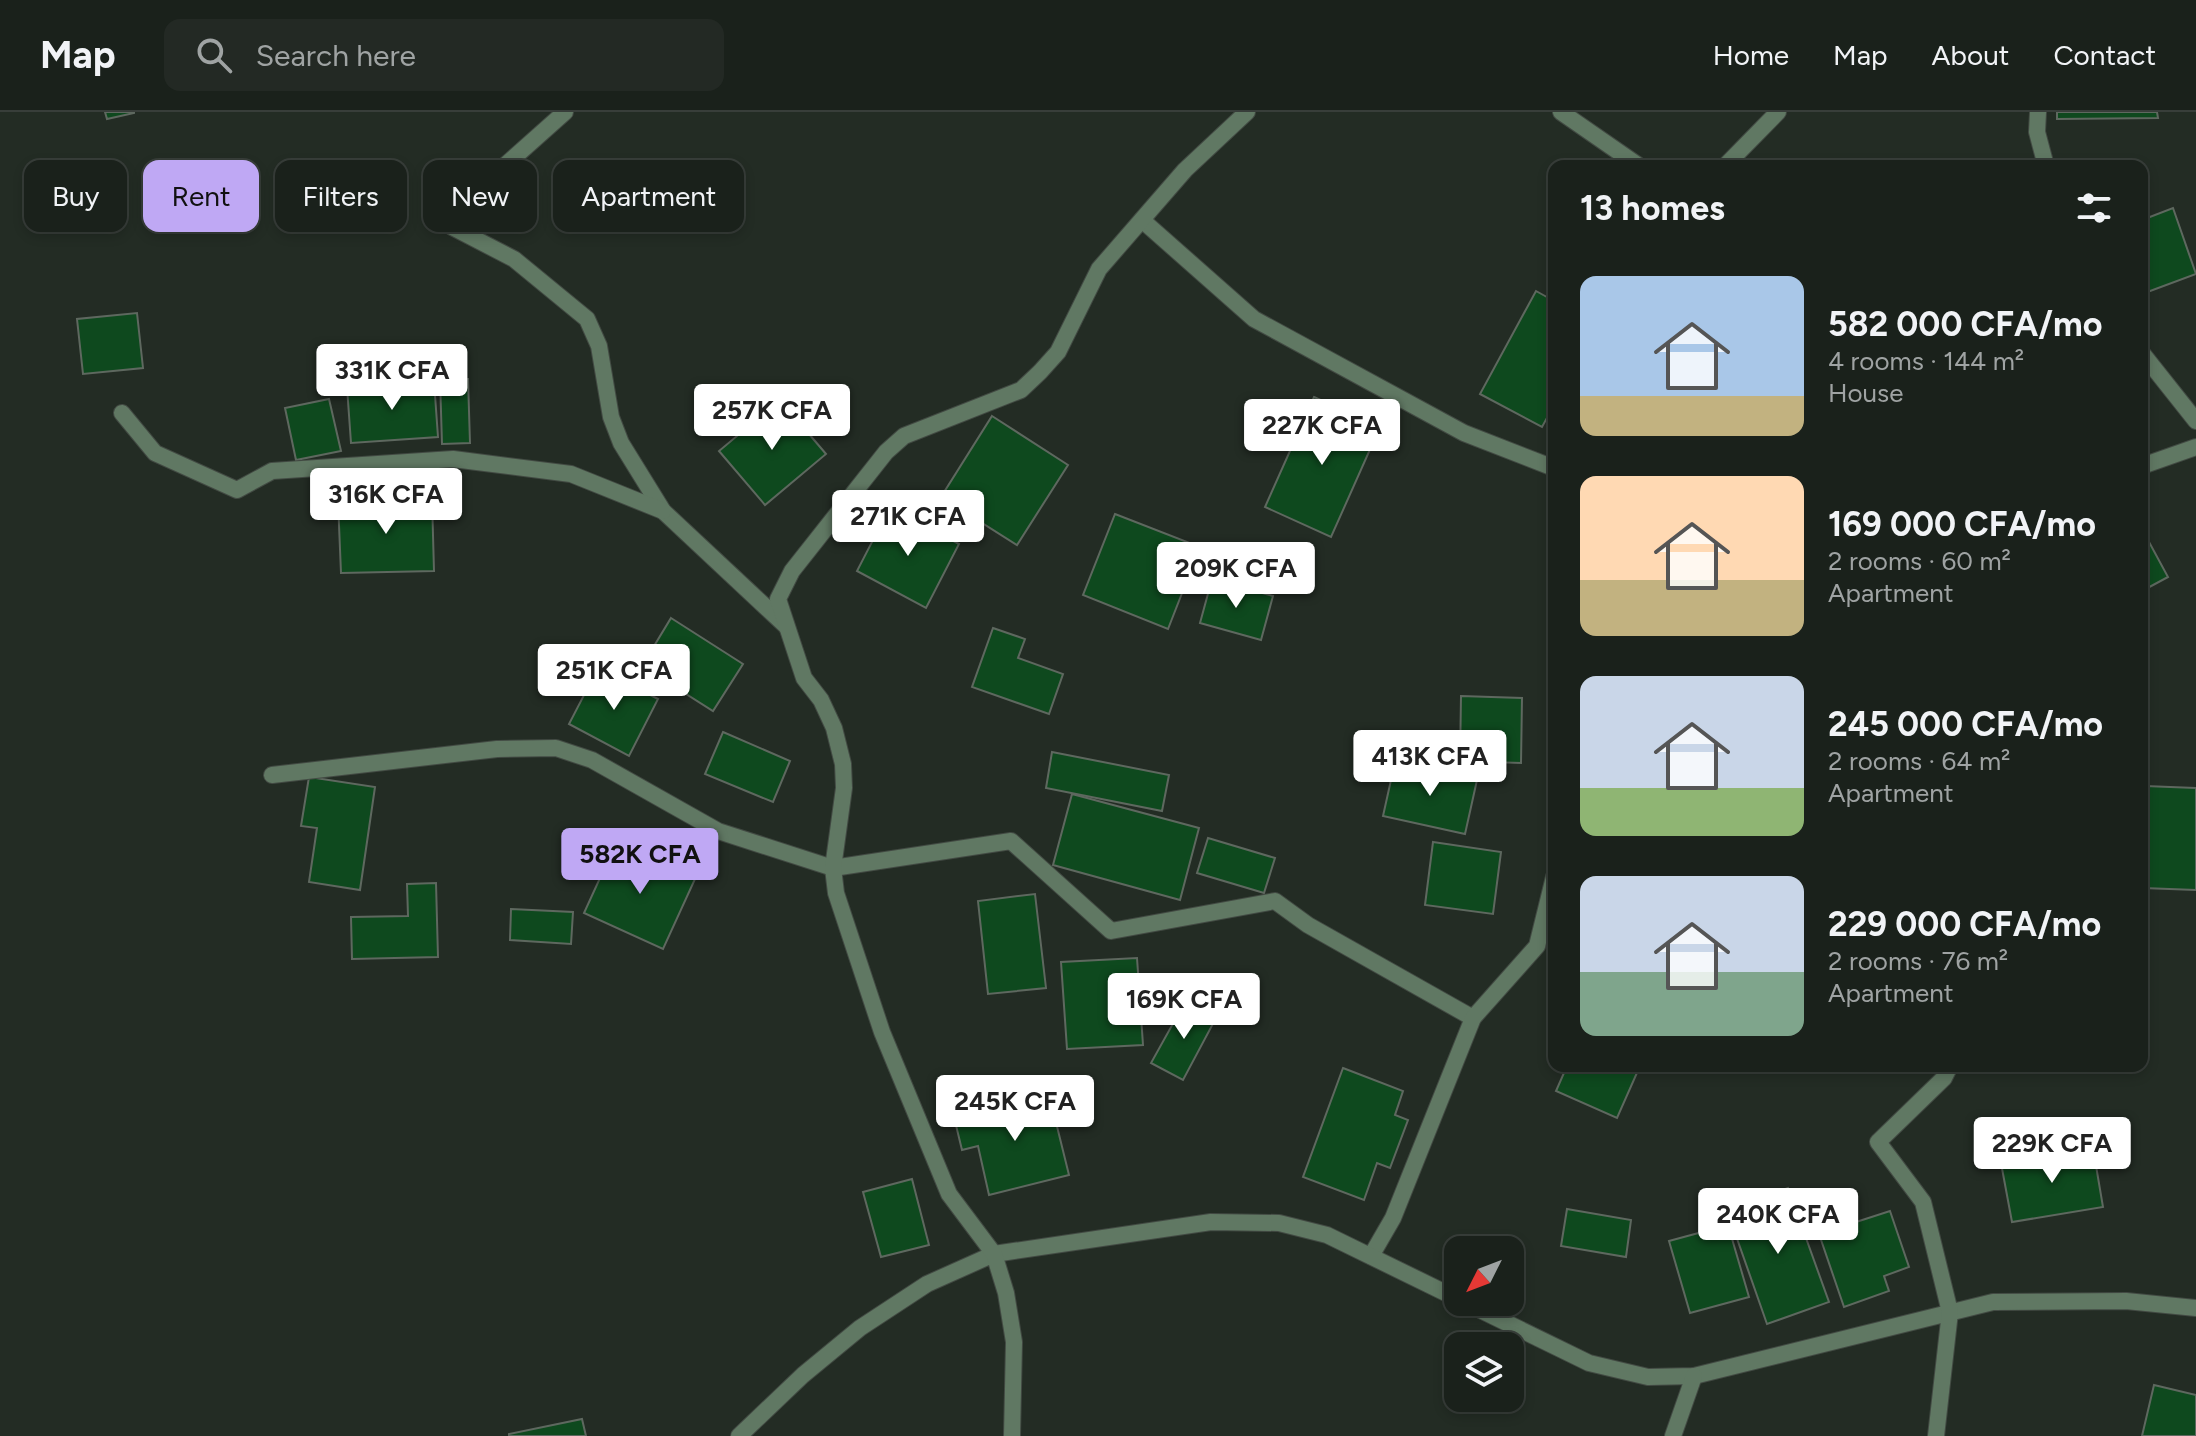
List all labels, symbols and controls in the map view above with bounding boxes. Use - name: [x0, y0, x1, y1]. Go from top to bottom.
- search box: [164, 19, 724, 91]
- text: Map: [40, 32, 116, 78]
- icon: search: [192, 33, 236, 77]
- text: Search here: [256, 37, 416, 74]
- text: Home: [1713, 38, 1789, 72]
- text: Map: [1833, 38, 1888, 72]
- text: About: [1932, 38, 2009, 72]
- text: Contact: [2053, 38, 2156, 72]
- chip: Buy: [24, 160, 127, 232]
- chip: Rent: [143, 160, 259, 232]
- chip: Filters: [275, 160, 407, 232]
- chip: New: [423, 160, 537, 232]
- chip: Apartment: [553, 160, 744, 232]
- icon: filters: [2072, 186, 2116, 230]
- text: 13 homes: [1580, 188, 1725, 229]
- text: 582 000 CFA/mo: [1828, 304, 2102, 345]
- icon: home: [1644, 308, 1740, 404]
- pin: 331K CFA: [309, 344, 475, 412]
- text: 4 rooms · 144 m²: [1828, 345, 2024, 377]
- text: 331K CFA: [334, 354, 450, 386]
- text: House: [1828, 377, 1903, 409]
- pin: 257K CFA: [689, 384, 855, 452]
- text: 257K CFA: [712, 394, 832, 426]
- pin: 227K CFA: [1239, 399, 1405, 467]
- text: 227K CFA: [1262, 409, 1382, 441]
- pin: 316K CFA: [303, 468, 469, 536]
- text: 316K CFA: [328, 478, 444, 510]
- pin: 271K CFA: [825, 490, 991, 558]
- text: 271K CFA: [850, 500, 966, 532]
- text: 169 000 CFA/mo: [1828, 504, 2096, 545]
- icon: home: [1644, 508, 1740, 604]
- pin: 209K CFA: [1153, 542, 1319, 610]
- text: 2 rooms · 60 m²: [1828, 545, 2011, 577]
- text: 209K CFA: [1175, 552, 1297, 584]
- text: Apartment: [1828, 577, 1954, 609]
- pin: 251K CFA: [531, 644, 697, 712]
- text: 251K CFA: [556, 654, 672, 686]
- text: 245 000 CFA/mo: [1828, 704, 2103, 745]
- icon: home: [1644, 708, 1740, 804]
- pin: 413K CFA: [1347, 730, 1513, 798]
- text: 413K CFA: [1371, 740, 1489, 772]
- text: 2 rooms · 64 m²: [1828, 745, 2010, 777]
- text: Apartment: [1828, 777, 1954, 809]
- pin: 582K CFA: [557, 828, 723, 896]
- text: 582K CFA: [579, 838, 701, 870]
- text: 229 000 CFA/mo: [1828, 904, 2101, 945]
- icon: home: [1644, 908, 1740, 1004]
- text: 2 rooms · 76 m²: [1828, 945, 2008, 977]
- pin: 169K CFA: [1101, 973, 1267, 1041]
- text: Apartment: [1828, 977, 1954, 1009]
- text: 169K CFA: [1126, 983, 1242, 1015]
- pin: 245K CFA: [932, 1075, 1098, 1143]
- text: 245K CFA: [954, 1085, 1076, 1117]
- pin: 229K CFA: [1969, 1117, 2135, 1185]
- text: 229K CFA: [1992, 1127, 2112, 1159]
- pin: 240K CFA: [1695, 1188, 1861, 1256]
- text: 240K CFA: [1716, 1198, 1840, 1230]
- north arrow: [1444, 1236, 1524, 1316]
- map controls: [1444, 1236, 1524, 1412]
- button: layers: [1444, 1332, 1524, 1412]

